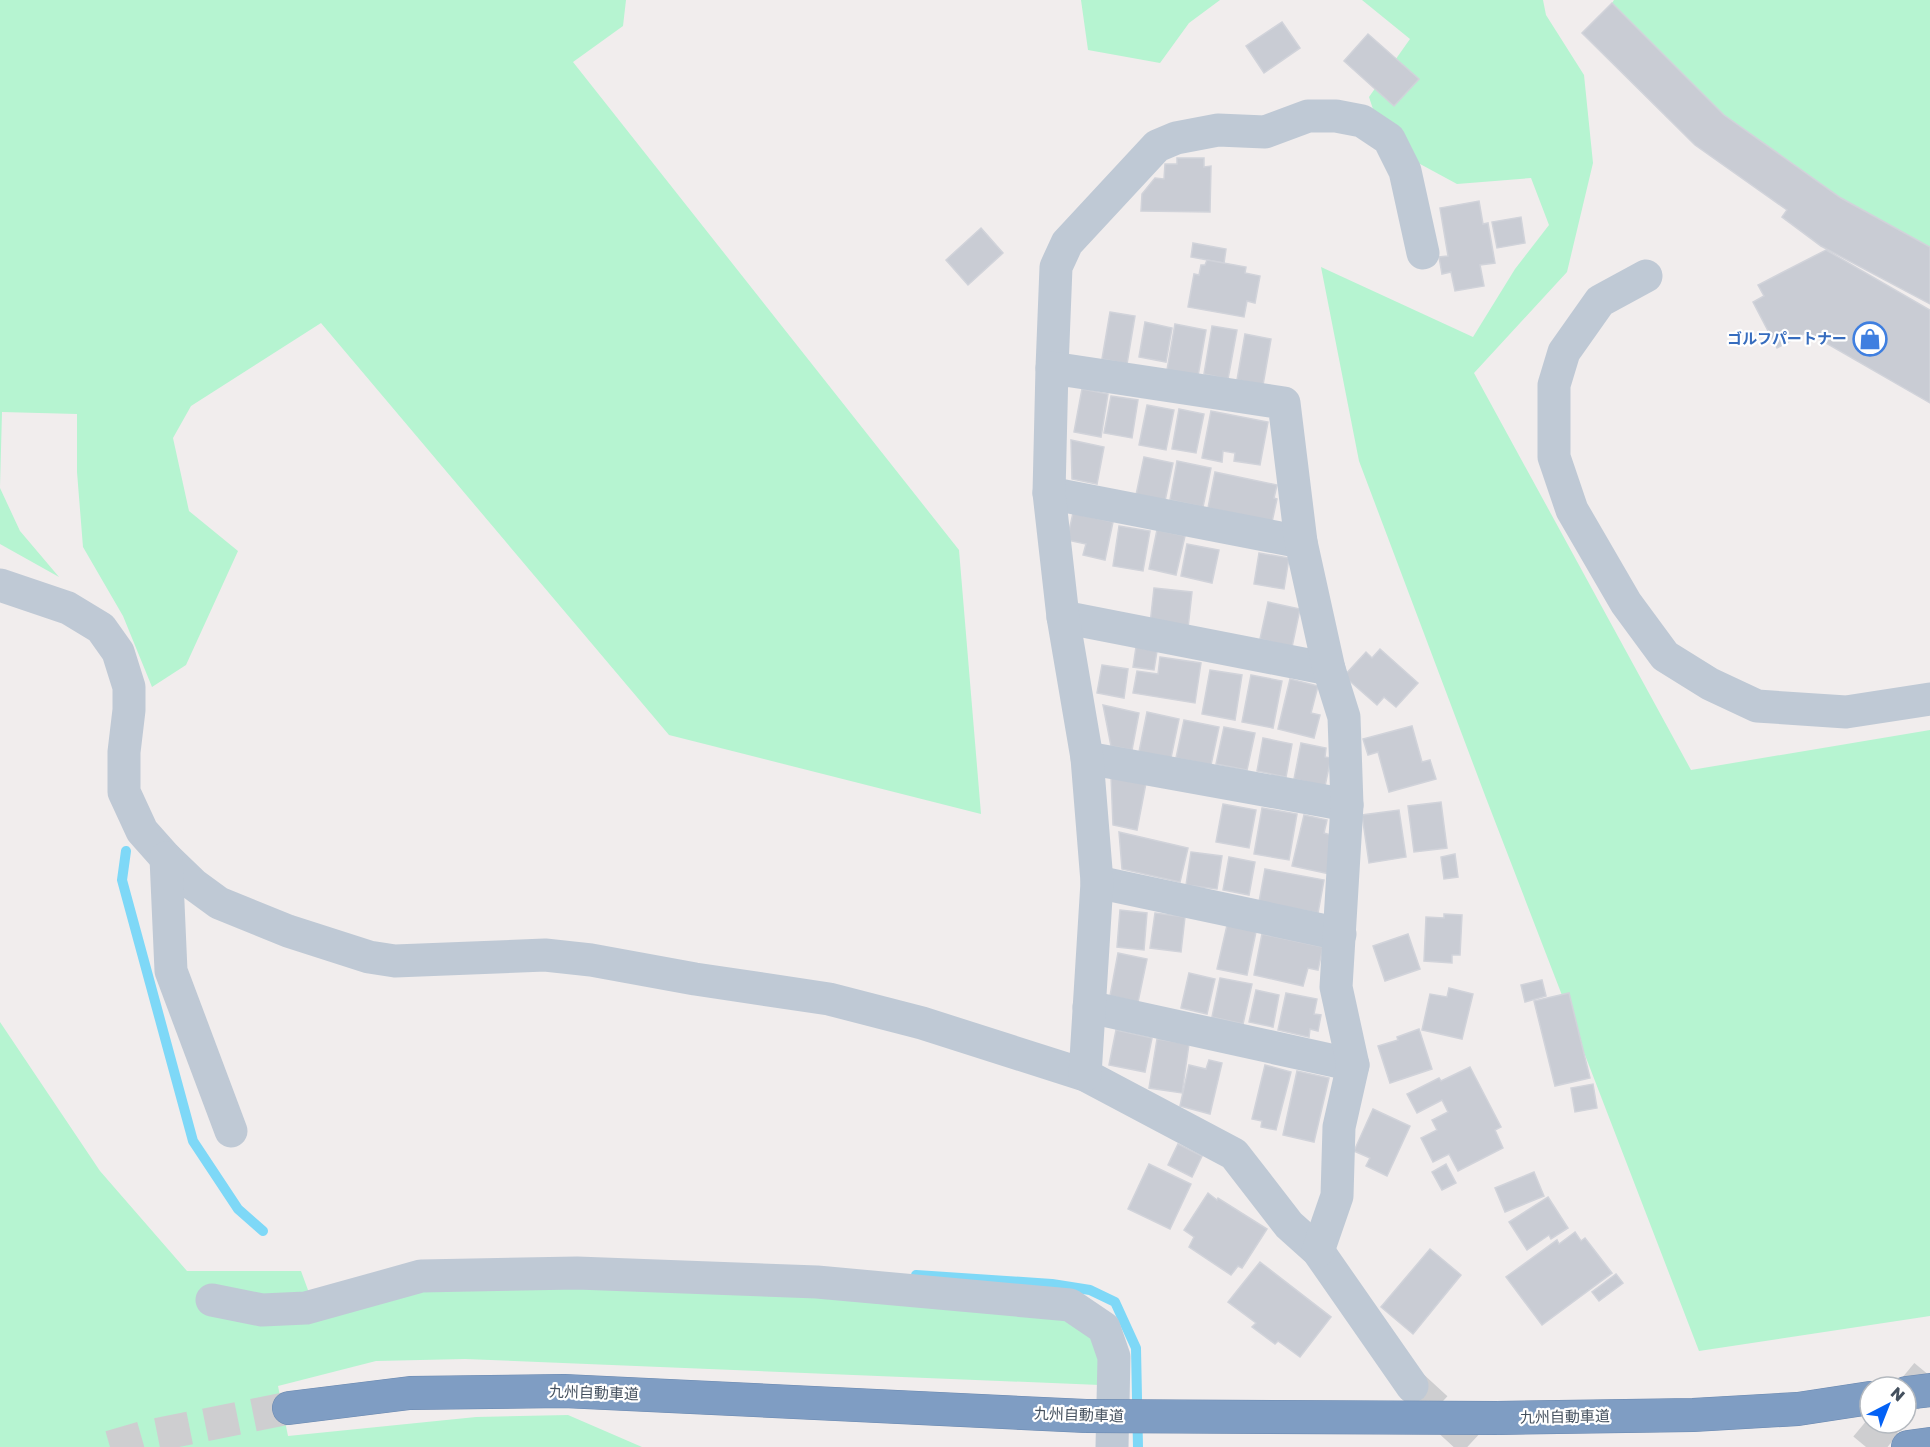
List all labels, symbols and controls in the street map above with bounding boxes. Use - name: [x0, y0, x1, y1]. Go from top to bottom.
- shop icon: ゴルフパートナー: [1852, 321, 1888, 357]
- place label: ゴルフパートナー: [1727, 329, 1847, 347]
- north arrow: [1858, 1375, 1918, 1435]
- street label: 九州自動車道: [549, 1381, 639, 1403]
- text: N: [1887, 1382, 1909, 1405]
- street label: 九州自動車道: [1034, 1403, 1124, 1425]
- street label: 九州自動車道: [1520, 1406, 1610, 1426]

